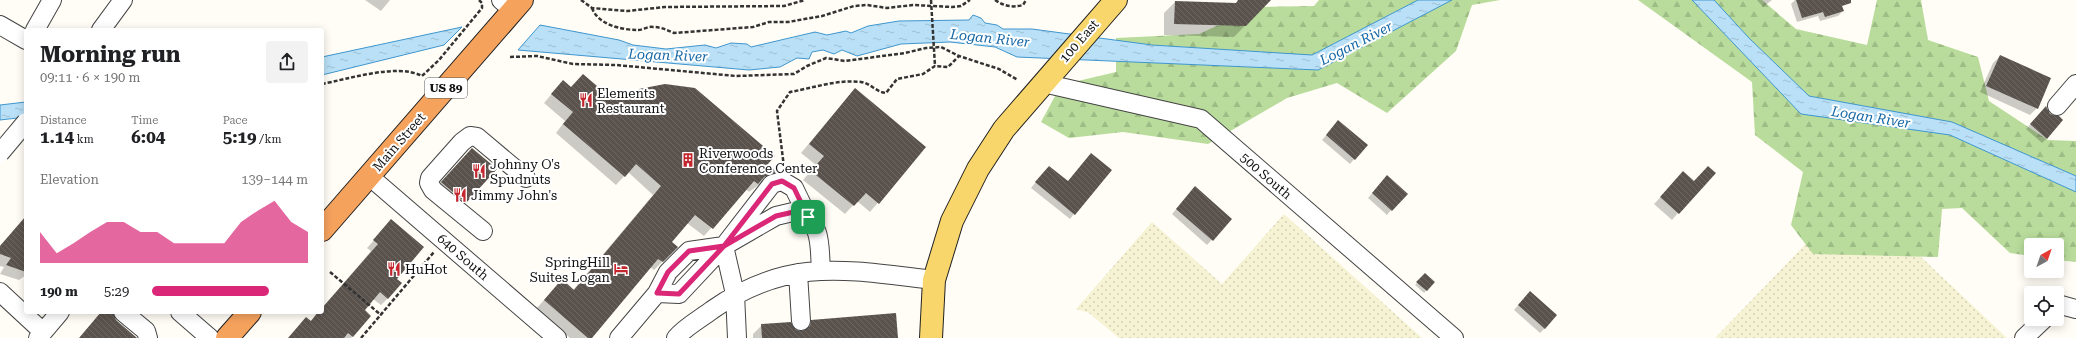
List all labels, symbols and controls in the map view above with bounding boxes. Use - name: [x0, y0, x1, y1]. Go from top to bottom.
- street label: 100 East: [1056, 16, 1102, 65]
- water label: Logan River: [1316, 18, 1395, 69]
- water label: Logan River: [949, 26, 1031, 50]
- button: share: [266, 41, 308, 83]
- text: Morning run: [40, 42, 181, 67]
- water label: Logan River: [627, 46, 708, 64]
- text: 09:11 · 6 × 190 m: [40, 70, 140, 85]
- road number: US 89: [425, 78, 467, 98]
- place label: Elements Restaurant: [597, 86, 665, 116]
- restaurant icon: Elements Restaurant: [578, 92, 594, 108]
- water label: Logan River: [1829, 103, 1912, 131]
- street label: Main Street: [370, 110, 429, 174]
- text: Distance: [40, 114, 87, 127]
- text: Time: [131, 114, 158, 127]
- text: Pace: [223, 114, 247, 127]
- text: 1.14: [40, 127, 74, 147]
- text: 6:04: [131, 127, 165, 147]
- text: 5:19: [223, 127, 257, 147]
- text: km: [74, 133, 94, 146]
- text: /km: [257, 133, 282, 146]
- place label: Riverwoods Conference Center: [699, 146, 818, 176]
- street label: 500 South: [1237, 150, 1295, 203]
- building icon: Riverwoods Conference Center: [680, 152, 696, 168]
- place label: Johnny O's Spudnuts: [490, 157, 560, 187]
- restaurant icon: Johnny O's Spudnuts: [471, 163, 487, 179]
- text: Elevation: [40, 172, 99, 187]
- text: 139–144 m: [241, 172, 308, 187]
- restaurant icon: Jimmy John's: [452, 187, 468, 203]
- place label: Jimmy John's: [471, 188, 557, 203]
- pin: [791, 200, 825, 234]
- icon: arrive: [797, 206, 819, 228]
- street label: 640 South: [434, 231, 492, 284]
- north arrow: [2024, 238, 2064, 278]
- map controls: [2024, 238, 2064, 326]
- place label: SpringHill Suites Logan: [530, 255, 611, 285]
- restaurant icon: HuHot: [386, 261, 402, 277]
- hotel icon: SpringHill Suites Logan: [613, 261, 629, 277]
- place label: HuHot: [405, 262, 448, 277]
- text: 190 m: [40, 284, 78, 299]
- text: 5:29: [104, 284, 129, 299]
- button: locate: [2024, 286, 2064, 326]

